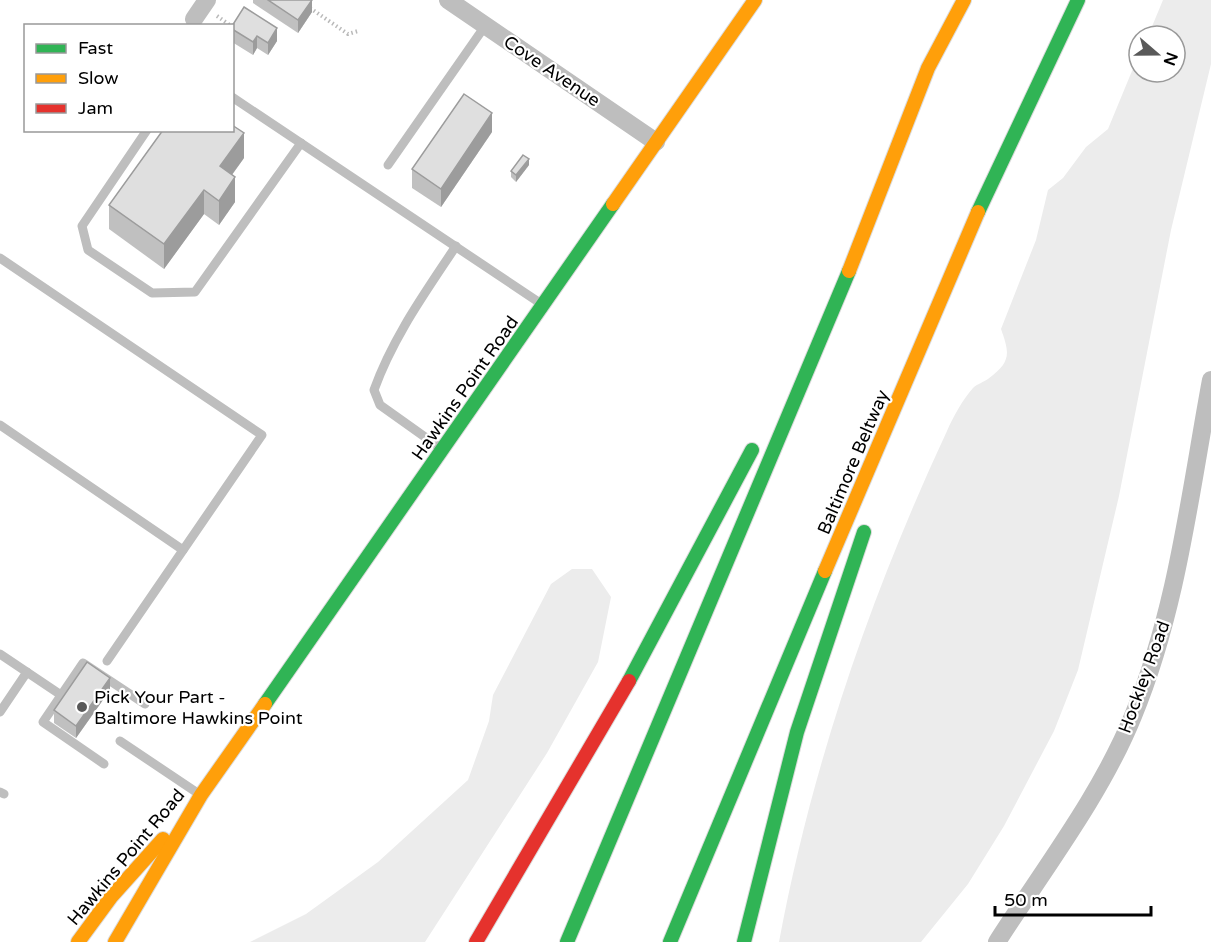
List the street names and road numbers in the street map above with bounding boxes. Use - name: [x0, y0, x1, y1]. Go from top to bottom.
- street label: Cove Avenue: [500, 31, 604, 111]
- street label: Hawkins Point Road: [407, 312, 523, 464]
- street label: Baltimore Beltway: [813, 386, 894, 538]
- street label: Hockley Road: [1114, 618, 1174, 736]
- street label: Hawkins Point Road: [63, 784, 189, 930]

